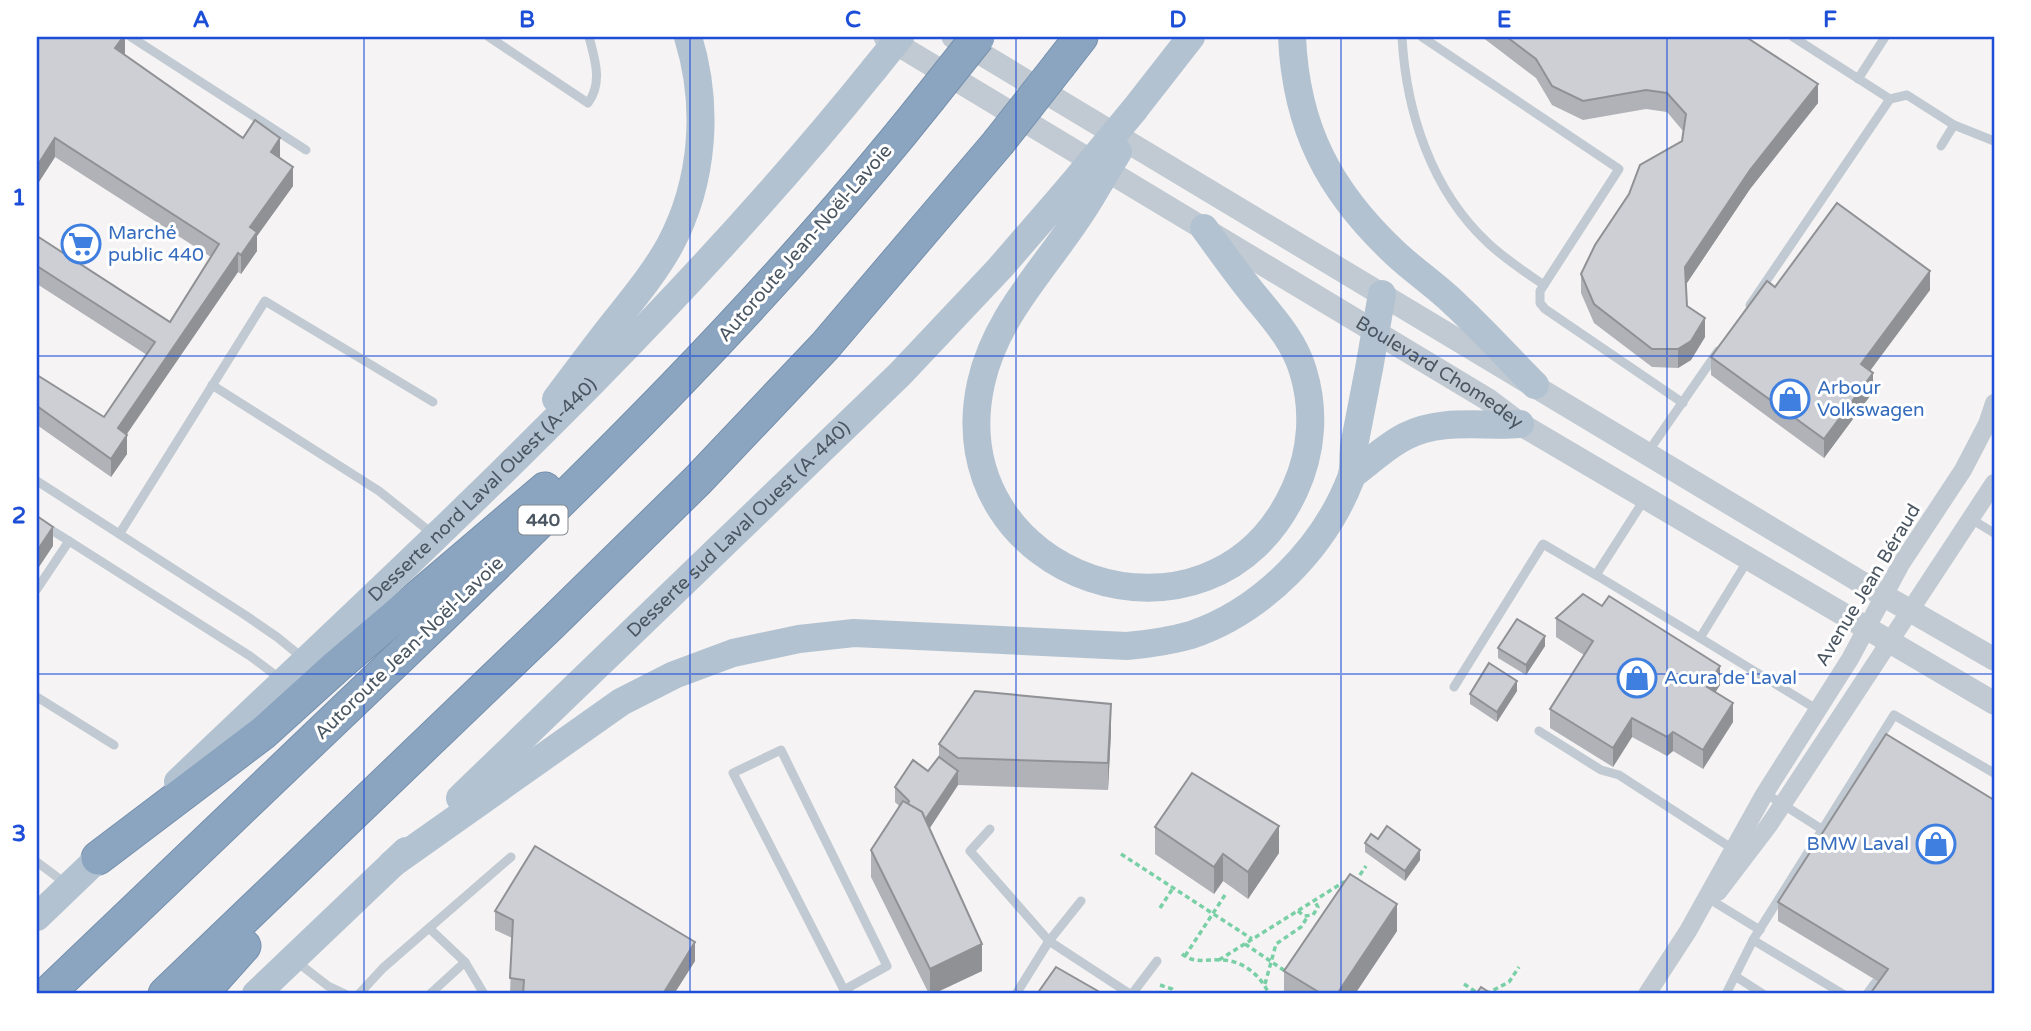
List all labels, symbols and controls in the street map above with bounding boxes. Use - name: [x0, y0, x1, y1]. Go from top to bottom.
- text: A: [192, 6, 210, 34]
- text: B: [519, 6, 535, 34]
- text: C: [845, 6, 861, 34]
- text: D: [1169, 6, 1187, 34]
- text: E: [1497, 6, 1511, 34]
- text: F: [1823, 6, 1837, 34]
- street label: Autoroute Jean-Noël-Lavoie: [713, 140, 897, 346]
- text: 1: [12, 184, 26, 212]
- place label: Marché public 440: [108, 222, 204, 266]
- supermarket icon: Marché public 440: [60, 223, 102, 265]
- street label: Boulevard Chomedey: [1352, 312, 1527, 433]
- street label: Desserte nord Laval Ouest (A-440): [362, 374, 602, 606]
- place label: Arbour Volkswagen: [1817, 377, 1925, 421]
- shop icon: Arbour Volkswagen: [1769, 378, 1811, 420]
- street label: Desserte sud Laval Ouest (A-440): [622, 417, 855, 642]
- street label: Avenue Jean Béraud: [1811, 500, 1925, 670]
- text: 2: [12, 502, 26, 530]
- road number: 440: [518, 506, 568, 534]
- street label: Autoroute Jean-Noël-Lavoie: [310, 552, 508, 744]
- shop icon: Acura de Laval: [1616, 657, 1658, 699]
- place label: Acura de Laval: [1664, 667, 1797, 689]
- text: 3: [12, 820, 26, 848]
- shop icon: BMW Laval: [1915, 823, 1957, 865]
- place label: BMW Laval: [1807, 833, 1909, 855]

